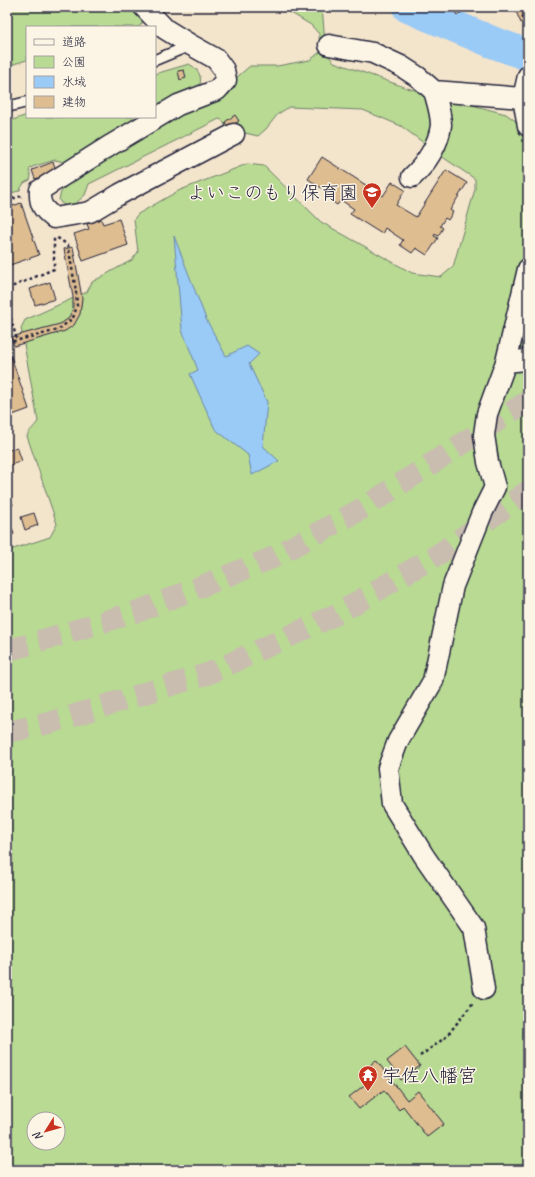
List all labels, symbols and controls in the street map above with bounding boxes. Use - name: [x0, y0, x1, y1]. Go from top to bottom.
- legend: [26, 26, 156, 118]
- text: 道路: [62, 34, 86, 50]
- text: 公園: [62, 54, 86, 70]
- text: 水域: [62, 74, 86, 90]
- text: 建物: [62, 94, 86, 110]
- place label: よいこのもり保育園: [187, 181, 358, 205]
- school or university icon: よいこのもり保育園: [361, 181, 383, 209]
- temple icon: 宇佐八幡宮: [357, 1064, 379, 1092]
- place label: 宇佐八幡宮: [382, 1064, 477, 1088]
- north arrow: [26, 1111, 66, 1151]
- text: N: [29, 1128, 46, 1144]

